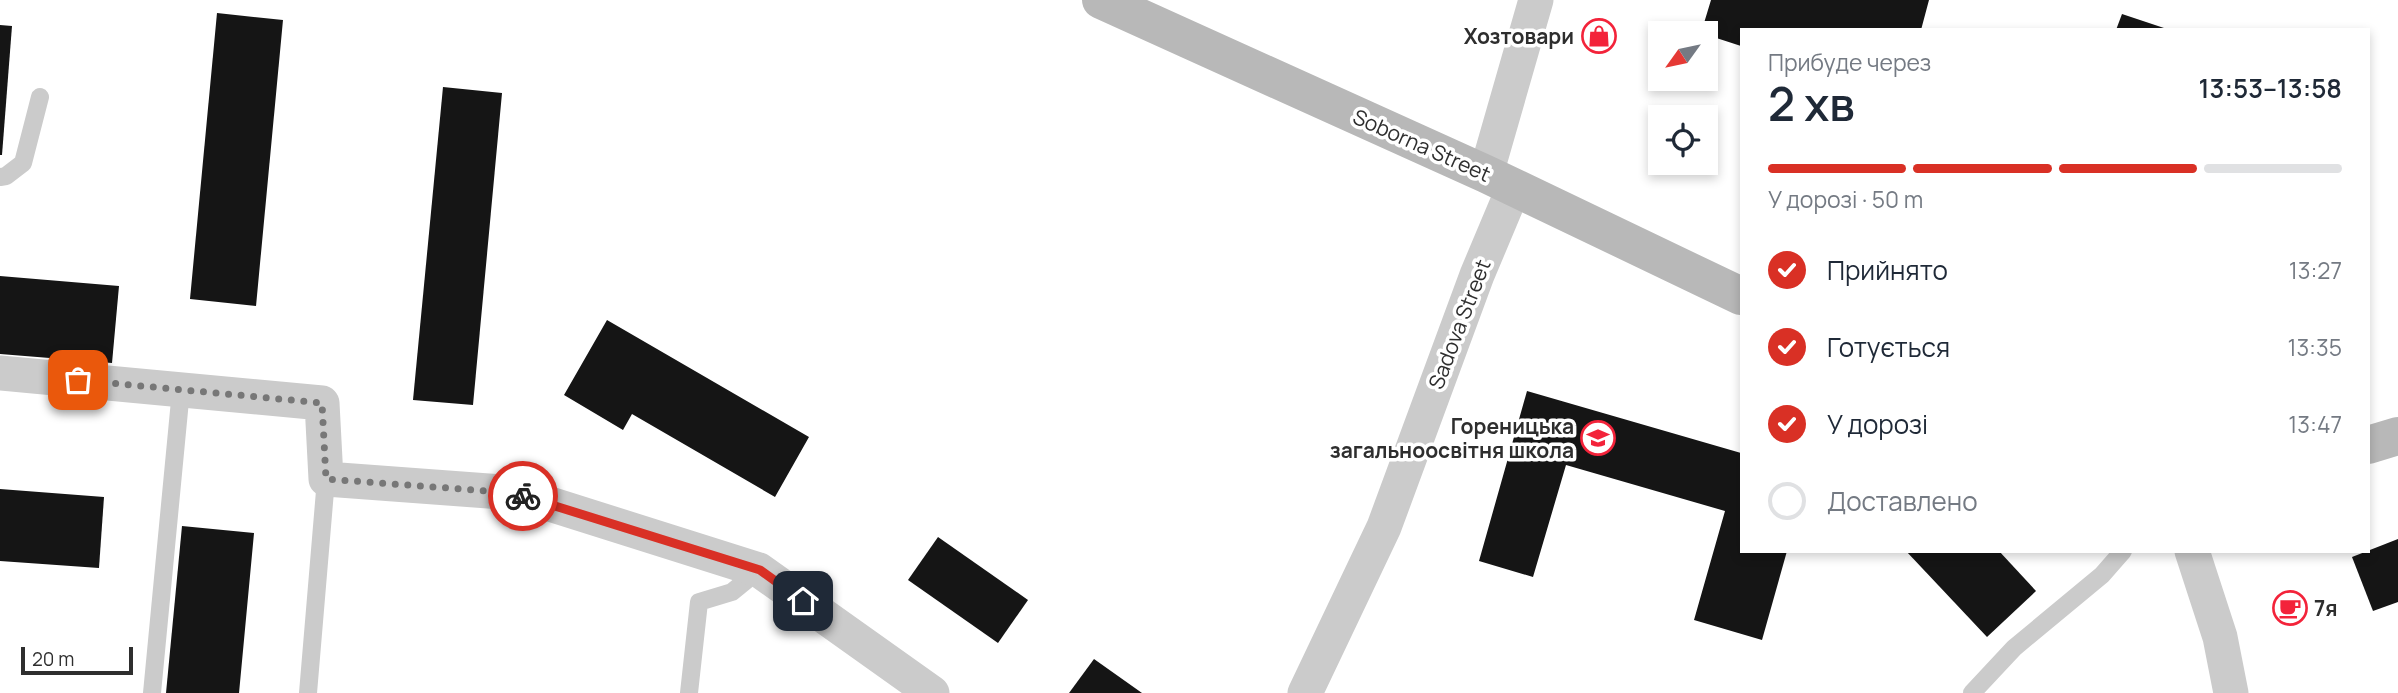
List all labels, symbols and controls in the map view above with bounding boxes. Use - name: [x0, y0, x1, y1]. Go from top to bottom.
- shop icon: Хозтовари: [1580, 17, 1618, 55]
- north arrow: [1648, 21, 1718, 91]
- map controls: [1648, 21, 1718, 175]
- place label: Хозтовари: [1464, 22, 1574, 50]
- text: Прибуде через: [1768, 46, 1931, 78]
- text: 13:53–13:58: [2199, 70, 2342, 106]
- text: 2 хв: [1768, 72, 1855, 135]
- street label: Soborna Street: [1349, 102, 1495, 188]
- button: locate: [1648, 105, 1718, 175]
- text: У дорозі · 50 m: [1768, 183, 1923, 215]
- icon: check: [1768, 251, 1806, 289]
- text: Прийнято: [1827, 252, 1948, 288]
- text: 13:27: [2289, 254, 2342, 286]
- street label: Sadova Street: [1421, 255, 1497, 393]
- icon: check: [1768, 328, 1806, 366]
- text: Готується: [1827, 329, 1950, 365]
- text: 13:35: [2287, 331, 2342, 363]
- pin: [48, 350, 108, 410]
- icon: bag: [59, 361, 97, 399]
- icon: check: [1768, 405, 1806, 443]
- text: У дорозі: [1827, 406, 1928, 442]
- text: 13:47: [2288, 408, 2342, 440]
- place label: Гореницька загальноосвітня школа: [1330, 412, 1574, 464]
- school or university icon: Гореницька загальноосвітня школа: [1579, 419, 1617, 457]
- courier: [488, 461, 558, 531]
- icon: bike: [504, 477, 542, 515]
- text: Доставлено: [1827, 483, 1978, 519]
- pin: [773, 571, 833, 631]
- icon: home: [784, 582, 822, 620]
- cafe icon: 7я: [2271, 589, 2309, 627]
- place label: 7я: [2314, 594, 2337, 622]
- scale bar: [21, 644, 133, 676]
- text: 20 m: [32, 646, 74, 672]

